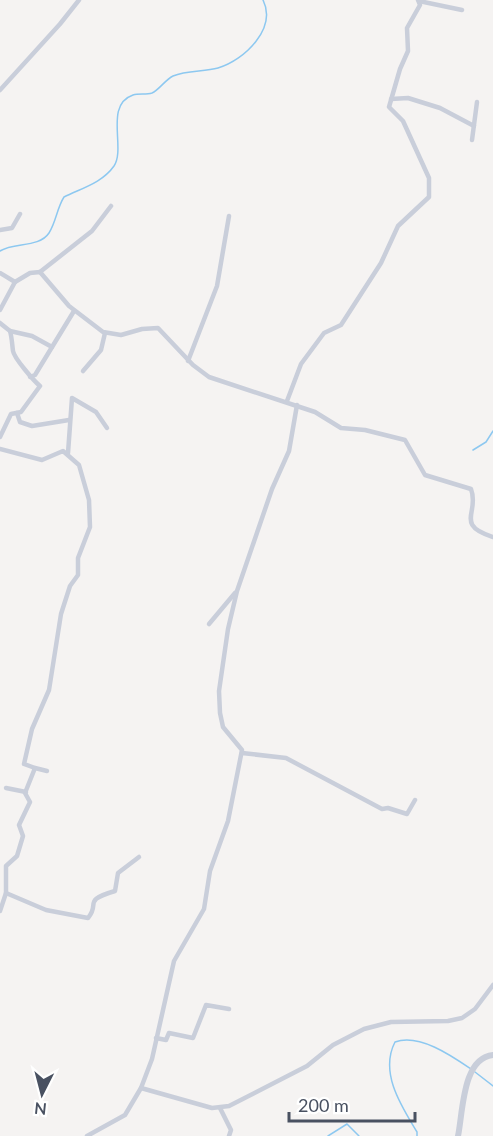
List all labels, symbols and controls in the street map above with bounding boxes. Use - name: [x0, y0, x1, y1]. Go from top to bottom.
- north arrow: [12, 1064, 72, 1124]
- scale bar: [289, 1085, 415, 1123]
- text: 200 m: [298, 1094, 349, 1116]
- text: N: [33, 1099, 48, 1120]

